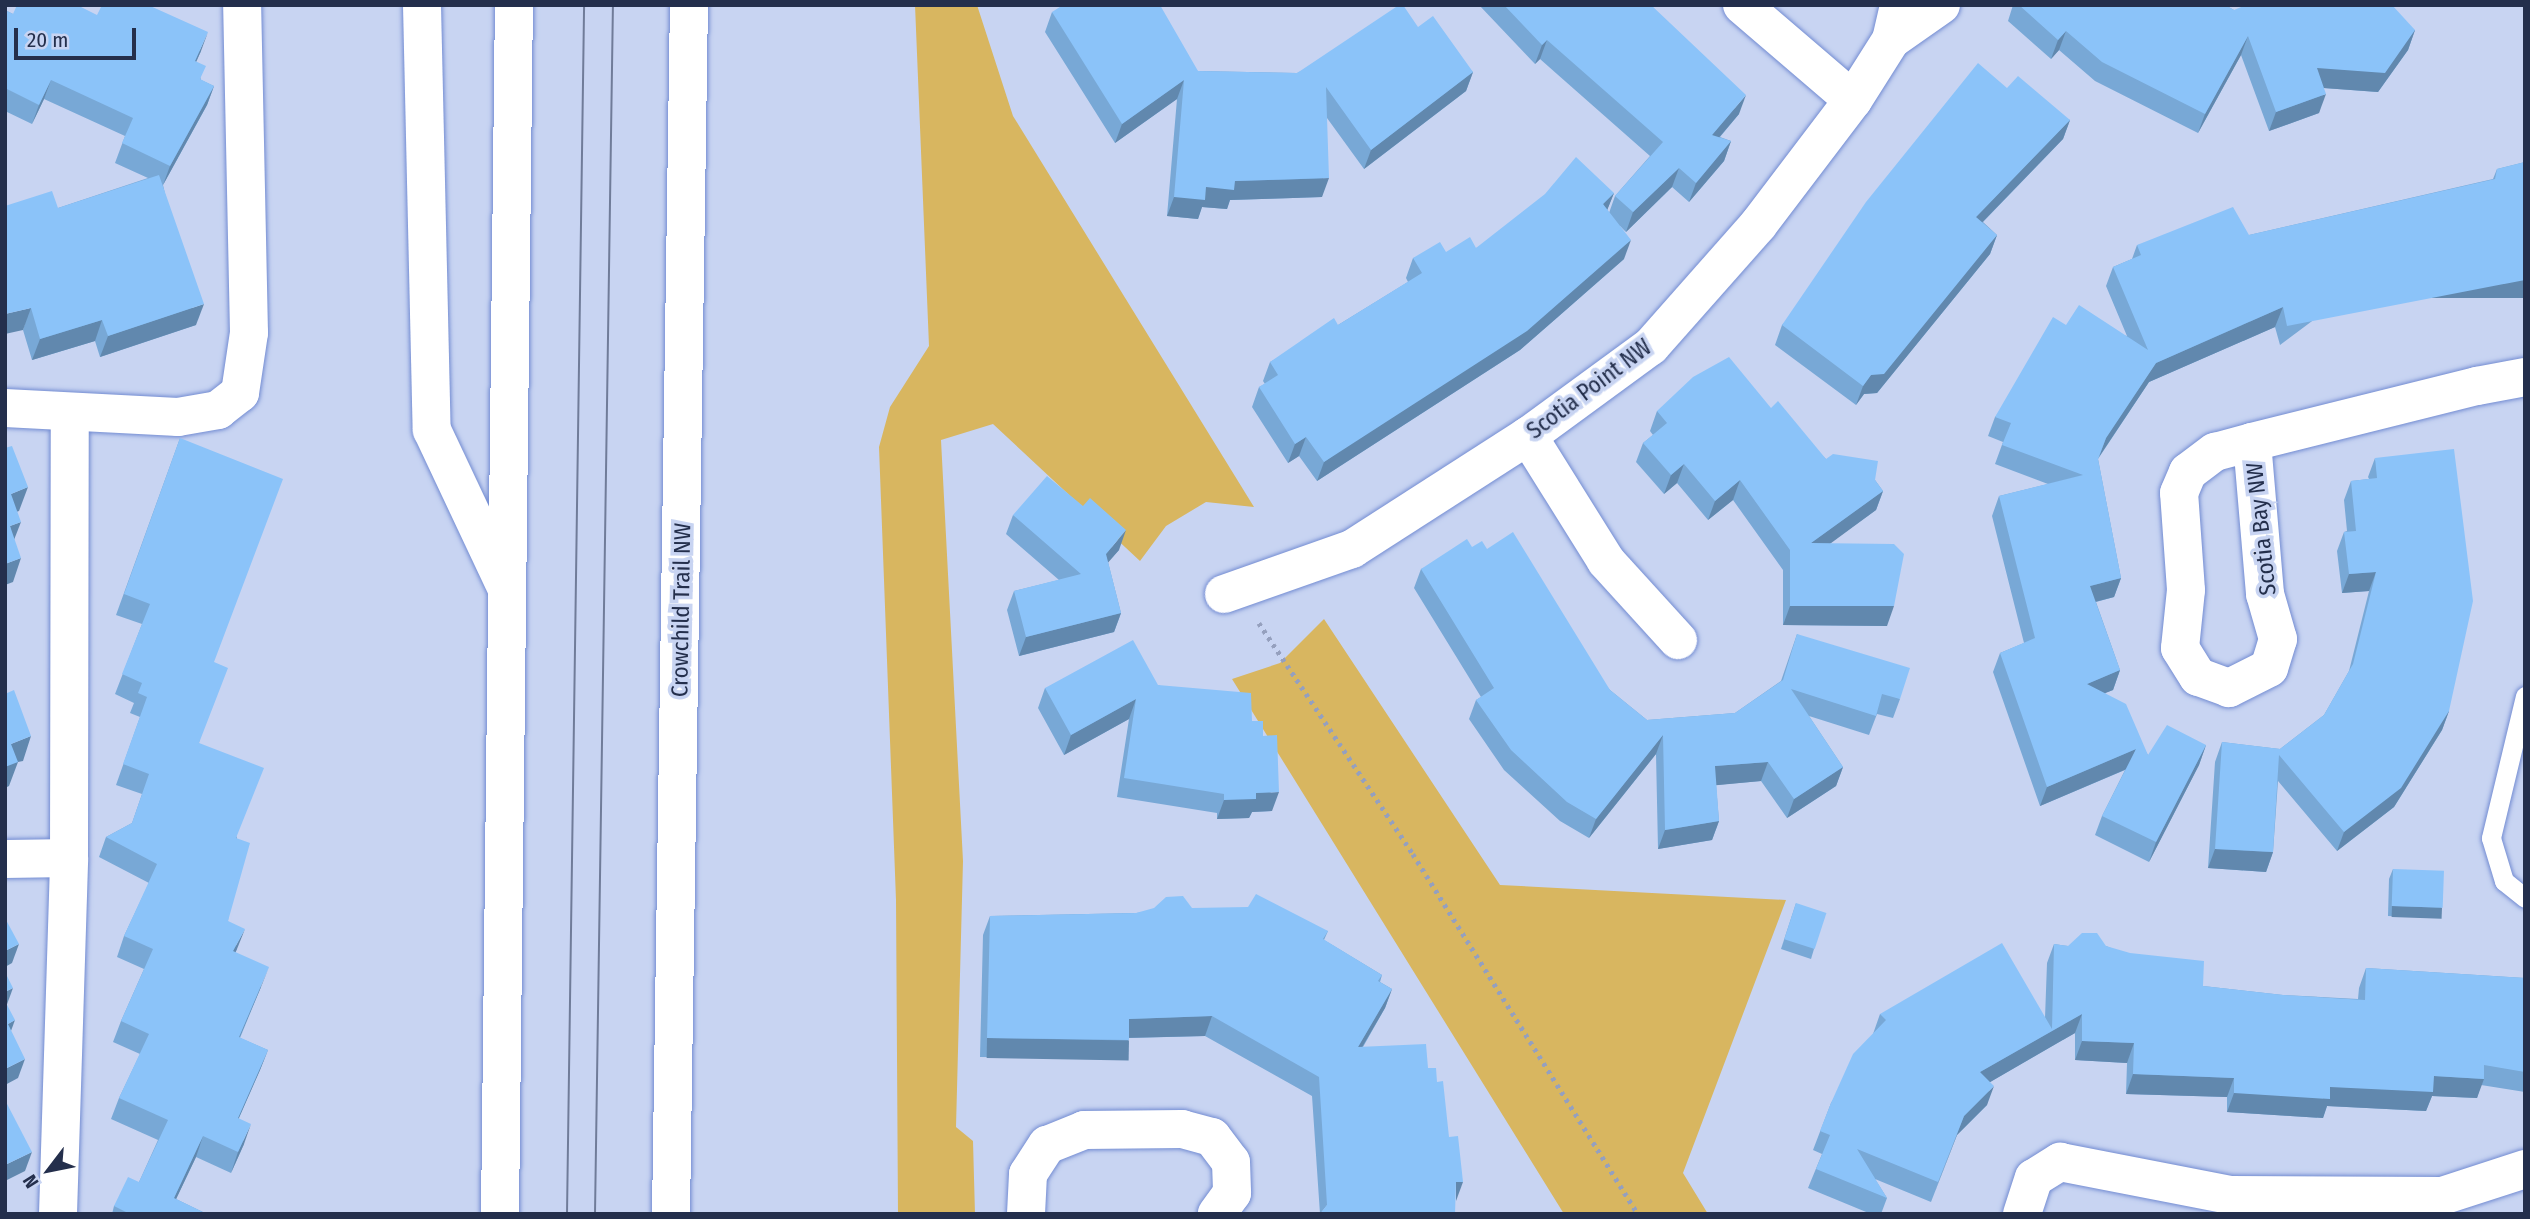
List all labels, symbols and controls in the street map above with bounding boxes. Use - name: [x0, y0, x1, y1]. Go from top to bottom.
- scale bar: [18, 14, 140, 58]
- text: 20 m: [27, 27, 68, 53]
- street label: Scotia Point NW: [1521, 333, 1657, 445]
- street label: Scotia Bay NW: [2240, 461, 2282, 597]
- street label: Crowchild Trail NW: [666, 523, 696, 697]
- north arrow: [14, 1135, 84, 1205]
- text: N: [18, 1170, 44, 1192]

